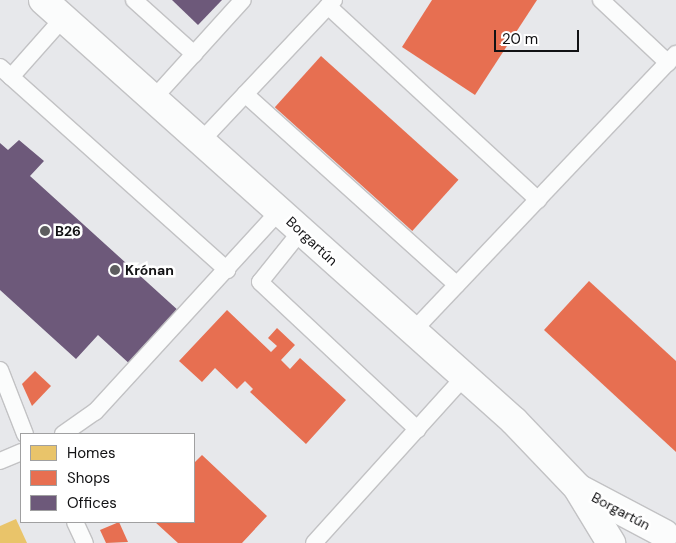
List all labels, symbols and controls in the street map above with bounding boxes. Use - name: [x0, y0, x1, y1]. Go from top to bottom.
- scale bar: [496, 20, 581, 52]
- text: 20 m: [502, 29, 538, 49]
- street label: Borgartún: [283, 213, 341, 269]
- place label: B26: [55, 223, 81, 239]
- marker: B26: [39, 225, 51, 237]
- place label: Krónan: [125, 262, 174, 278]
- marker: Krónan: [109, 264, 121, 276]
- legend: [20, 433, 195, 523]
- text: Homes: [67, 443, 116, 463]
- text: Shops: [67, 468, 110, 488]
- street label: Borgartún: [589, 489, 653, 533]
- text: Offices: [67, 493, 117, 513]

